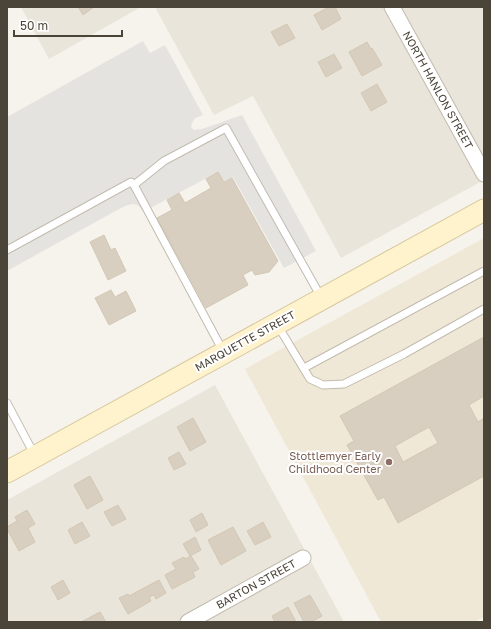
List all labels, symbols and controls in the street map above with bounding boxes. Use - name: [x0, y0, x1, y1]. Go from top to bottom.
- scale bar: [14, 12, 122, 38]
- text: 50 m: [20, 18, 48, 33]
- street label: NORTH HANLON STREET: [401, 29, 476, 151]
- street label: MARQUETTE STREET: [192, 308, 297, 373]
- place label: Stottlemyer Early Childhood Center: [289, 449, 382, 475]
- marker: Stottlemyer Early Childhood Center: [384, 457, 394, 467]
- street label: BARTON STREET: [214, 556, 298, 611]

